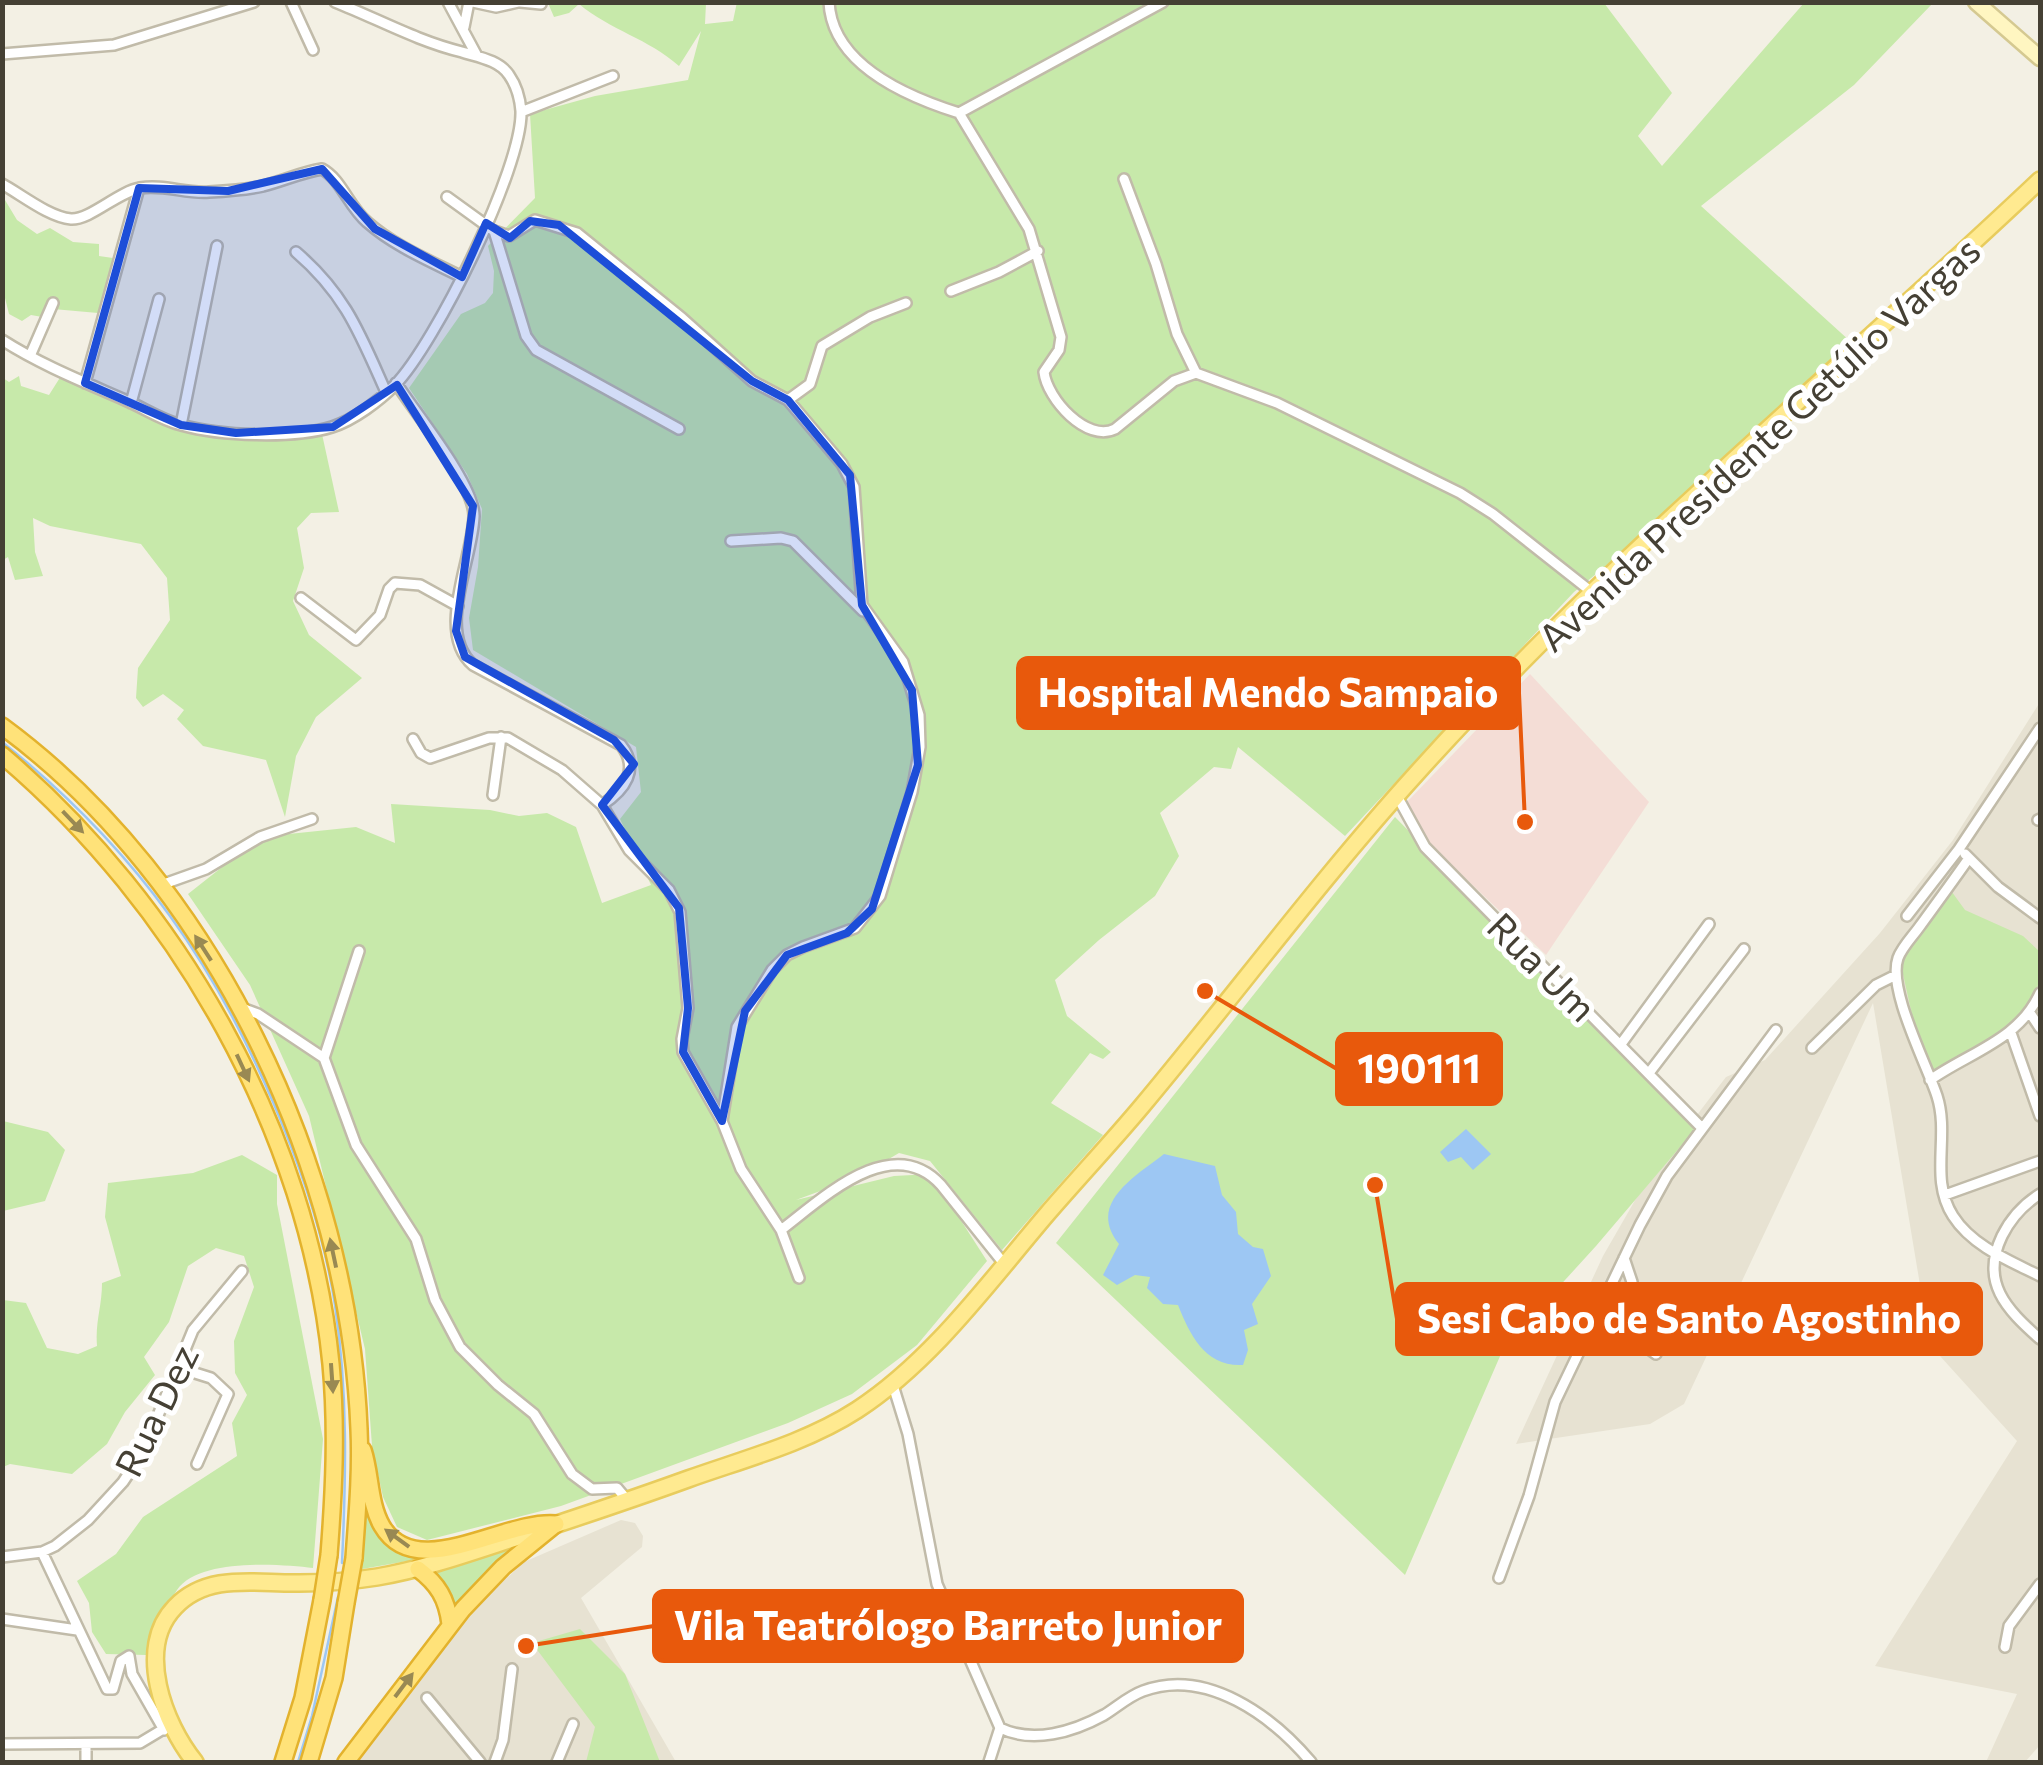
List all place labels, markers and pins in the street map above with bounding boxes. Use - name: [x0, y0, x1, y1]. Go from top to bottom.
- callout: Hospital Mendo Sampaio: [1018, 658, 1519, 728]
- callout: 190111: [1337, 1034, 1501, 1104]
- callout: Sesi Cabo de Santo Agostinho: [1397, 1284, 1981, 1354]
- callout: Vila Teatrólogo Barreto Junior: [654, 1591, 1242, 1661]

